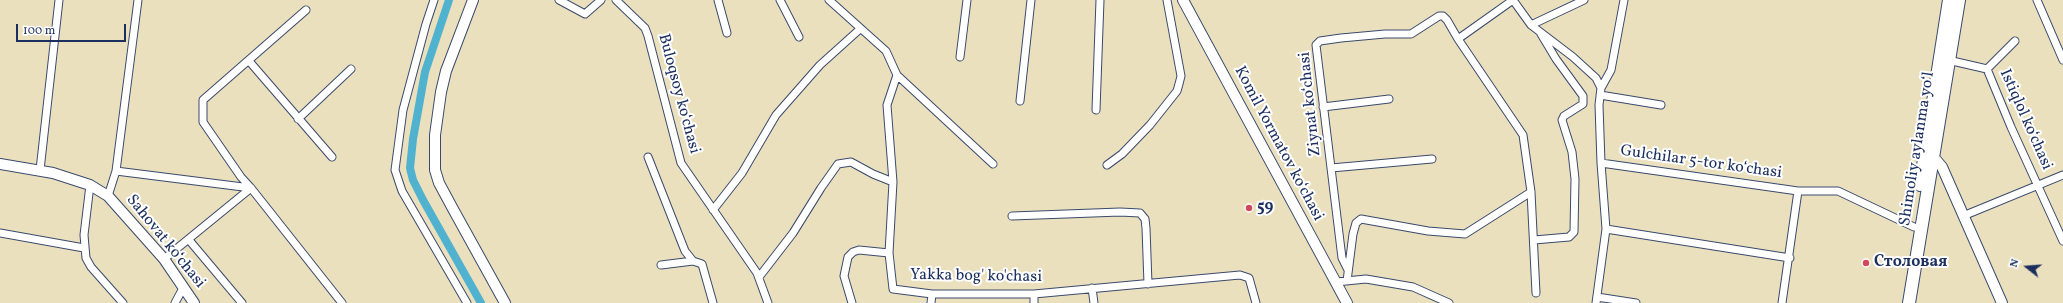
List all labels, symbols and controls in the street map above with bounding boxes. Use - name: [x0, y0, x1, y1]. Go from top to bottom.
- scale bar: [18, 16, 128, 42]
- text: 100 m: [23, 23, 55, 39]
- street label: Buloqsoy koʻchasi: [653, 32, 703, 156]
- street label: Ziynat koʻchasi: [1296, 51, 1326, 157]
- street label: Komil Yormatov koʻchasi: [1229, 63, 1327, 225]
- street label: Istiqlol ko‘chasi: [1994, 67, 2056, 173]
- street label: Shimoliy aylanma yoʻl: [1896, 71, 1940, 227]
- street label: Gulchilar 5-tor koʻchasi: [1619, 142, 1783, 184]
- street label: Sahovat koʻchasi: [121, 191, 209, 293]
- place label: 59: [1257, 198, 1273, 218]
- marker: 59: [1244, 203, 1254, 213]
- north arrow: [2007, 247, 2047, 287]
- place label: Столовая: [1874, 253, 1947, 273]
- text: N: [2007, 257, 2023, 269]
- marker: Столовая: [1861, 258, 1871, 268]
- street label: Yakka bog' ko'chasi: [910, 266, 1042, 288]

